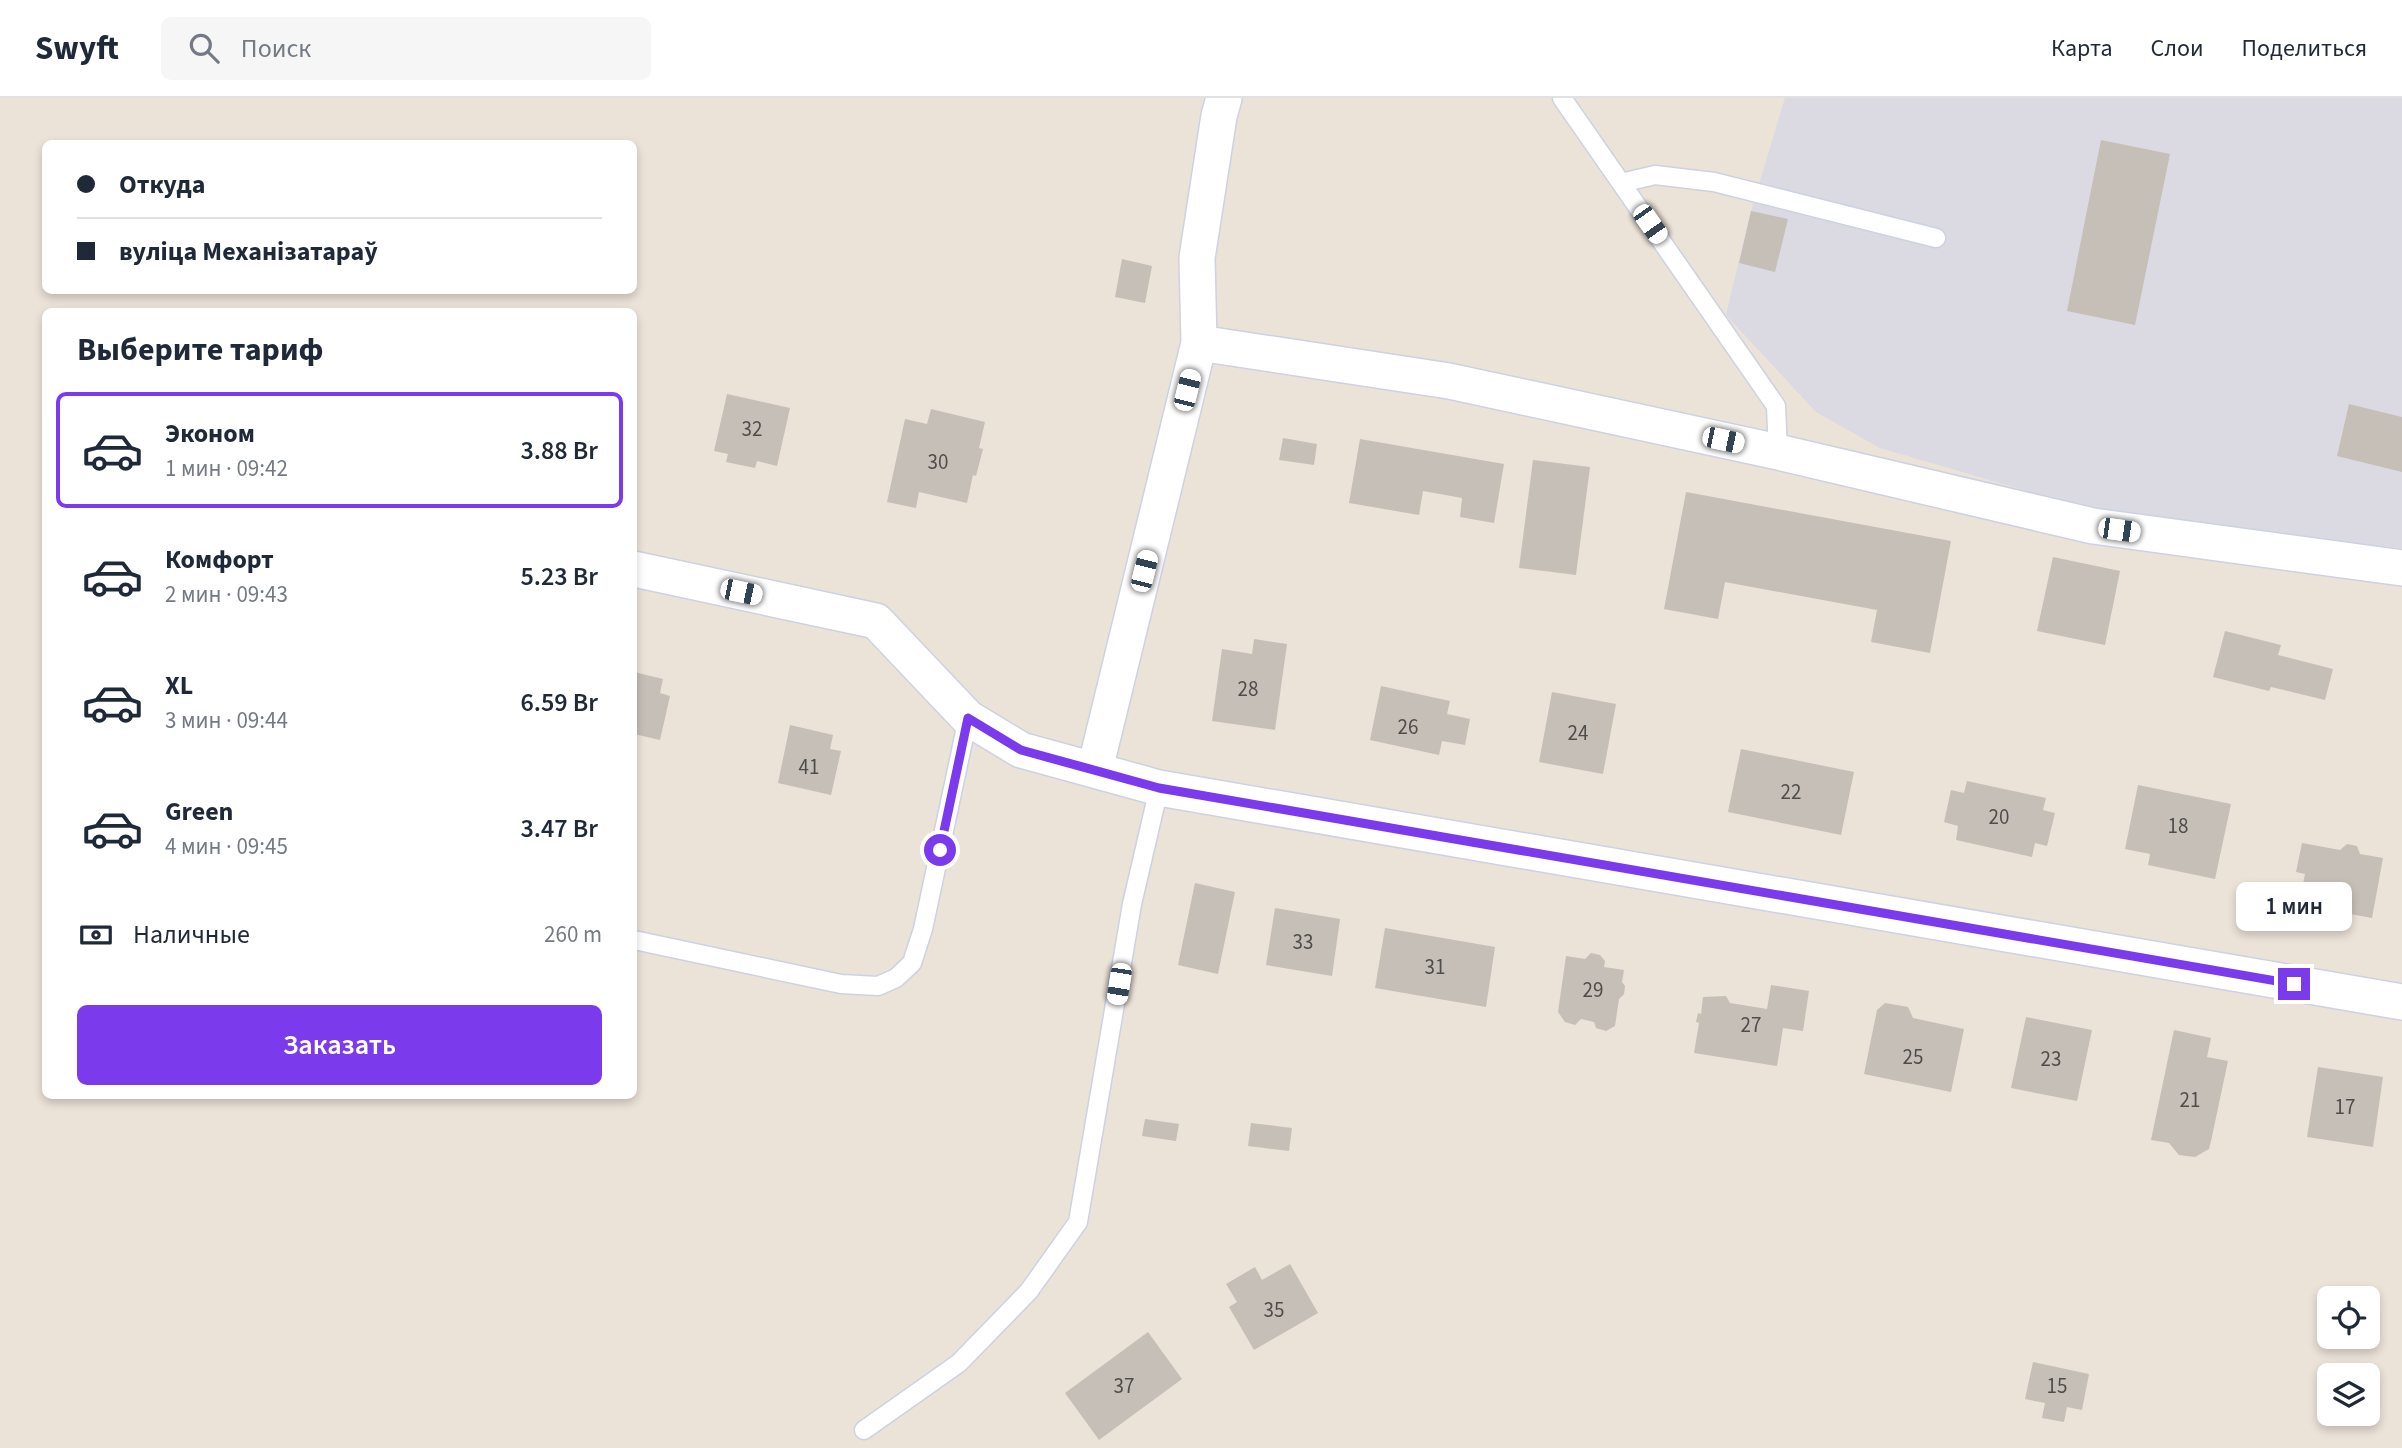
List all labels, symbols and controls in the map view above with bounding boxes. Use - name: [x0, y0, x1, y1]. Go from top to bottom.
- search box: [161, 17, 651, 80]
- text: Swyft: [35, 25, 119, 72]
- icon: search: [185, 29, 223, 67]
- text: Поиск: [241, 30, 311, 67]
- text: Карта: [2051, 31, 2113, 66]
- text: Слои: [2151, 31, 2204, 66]
- text: Поделиться: [2242, 31, 2367, 66]
- text: Откуда: [119, 166, 206, 203]
- car: [1630, 201, 1671, 247]
- text: вуліца Механізатараў: [119, 233, 378, 270]
- text: Выберите тариф: [77, 327, 324, 373]
- car: [1172, 367, 1203, 413]
- house number: 32: [742, 414, 762, 444]
- text: Эконом: [165, 415, 255, 452]
- icon: car: [81, 419, 144, 482]
- car: [1701, 425, 1746, 455]
- text: 3.88 Br: [520, 432, 598, 469]
- house number: 30: [928, 447, 948, 477]
- text: 1 мин · 09:42: [165, 452, 288, 485]
- car: [2097, 517, 2142, 543]
- text: Комфорт: [165, 541, 274, 578]
- icon: car: [81, 545, 144, 608]
- car: [1129, 548, 1160, 594]
- text: 5.23 Br: [520, 558, 598, 595]
- car: [719, 577, 764, 607]
- text: 2 мин · 09:43: [165, 578, 288, 611]
- text: XL: [165, 667, 193, 704]
- icon: car: [81, 671, 144, 734]
- house number: 28: [1238, 674, 1258, 704]
- text: 6.59 Br: [520, 684, 598, 721]
- text: 3 мин · 09:44: [165, 704, 288, 737]
- house number: 26: [1398, 712, 1418, 742]
- house number: 24: [1568, 718, 1588, 748]
- house number: 41: [799, 752, 819, 782]
- house number: 22: [1781, 777, 1801, 807]
- text: Green: [165, 793, 233, 830]
- icon: car: [81, 797, 144, 860]
- house number: 20: [1989, 802, 2009, 832]
- text: 3.47 Br: [520, 810, 598, 847]
- house number: 18: [2168, 811, 2188, 841]
- text: 4 мин · 09:45: [165, 830, 288, 863]
- route start: [924, 834, 956, 866]
- callout: 1 мин: [2236, 882, 2352, 932]
- text: 1 мин: [2265, 890, 2323, 923]
- icon: cash: [77, 916, 115, 954]
- text: Наличные: [133, 916, 250, 953]
- text: 260 m: [544, 918, 602, 951]
- house number: 33: [1293, 927, 1313, 957]
- house number: 31: [1425, 952, 1445, 982]
- car: [1106, 962, 1133, 1006]
- route end: [2278, 968, 2310, 1000]
- house number: 29: [1583, 975, 1603, 1005]
- button: Заказать: [77, 1005, 602, 1085]
- house number: 27: [1741, 1010, 1761, 1040]
- house number: 25: [1903, 1042, 1923, 1072]
- house number: 23: [2041, 1044, 2061, 1074]
- house number: 21: [2180, 1085, 2200, 1115]
- house number: 17: [2335, 1092, 2355, 1122]
- map controls: [2317, 1286, 2380, 1426]
- button: locate: [2317, 1286, 2380, 1349]
- house number: 35: [1264, 1295, 1284, 1325]
- button: layers: [2317, 1363, 2380, 1426]
- house number: 37: [1114, 1371, 1134, 1401]
- house number: 15: [2047, 1371, 2067, 1401]

